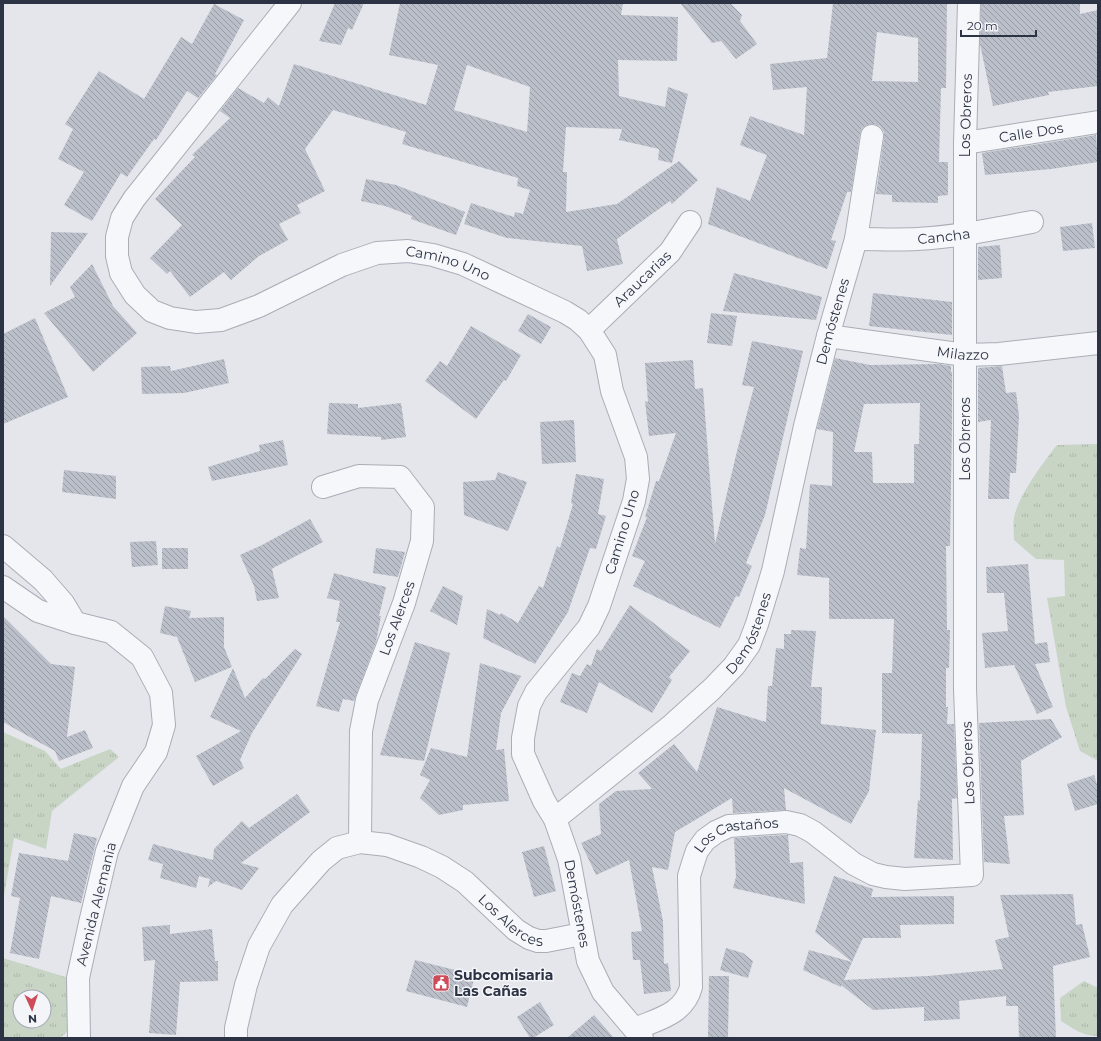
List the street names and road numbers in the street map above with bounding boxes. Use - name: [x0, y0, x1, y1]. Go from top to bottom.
- street label: Los Obreros: [956, 73, 976, 157]
- street label: Calle Dos: [998, 119, 1065, 147]
- street label: Cancha: [917, 224, 972, 248]
- street label: Camino Uno: [404, 242, 493, 285]
- street label: Araucarias: [610, 247, 675, 311]
- street label: Demóstenes: [812, 276, 853, 367]
- street label: Milazzo: [936, 342, 989, 364]
- street label: Los Obreros: [956, 397, 974, 481]
- street label: Camino Uno: [601, 487, 644, 577]
- street label: Los Alerces: [375, 578, 419, 658]
- street label: Demóstenes: [722, 590, 775, 678]
- street label: Los Obreros: [958, 721, 978, 805]
- street label: Los Castaños: [690, 814, 779, 856]
- street label: Avenida Alemania: [72, 840, 120, 968]
- street label: Demóstenes: [560, 858, 594, 949]
- street label: Los Alerces: [474, 890, 543, 950]

